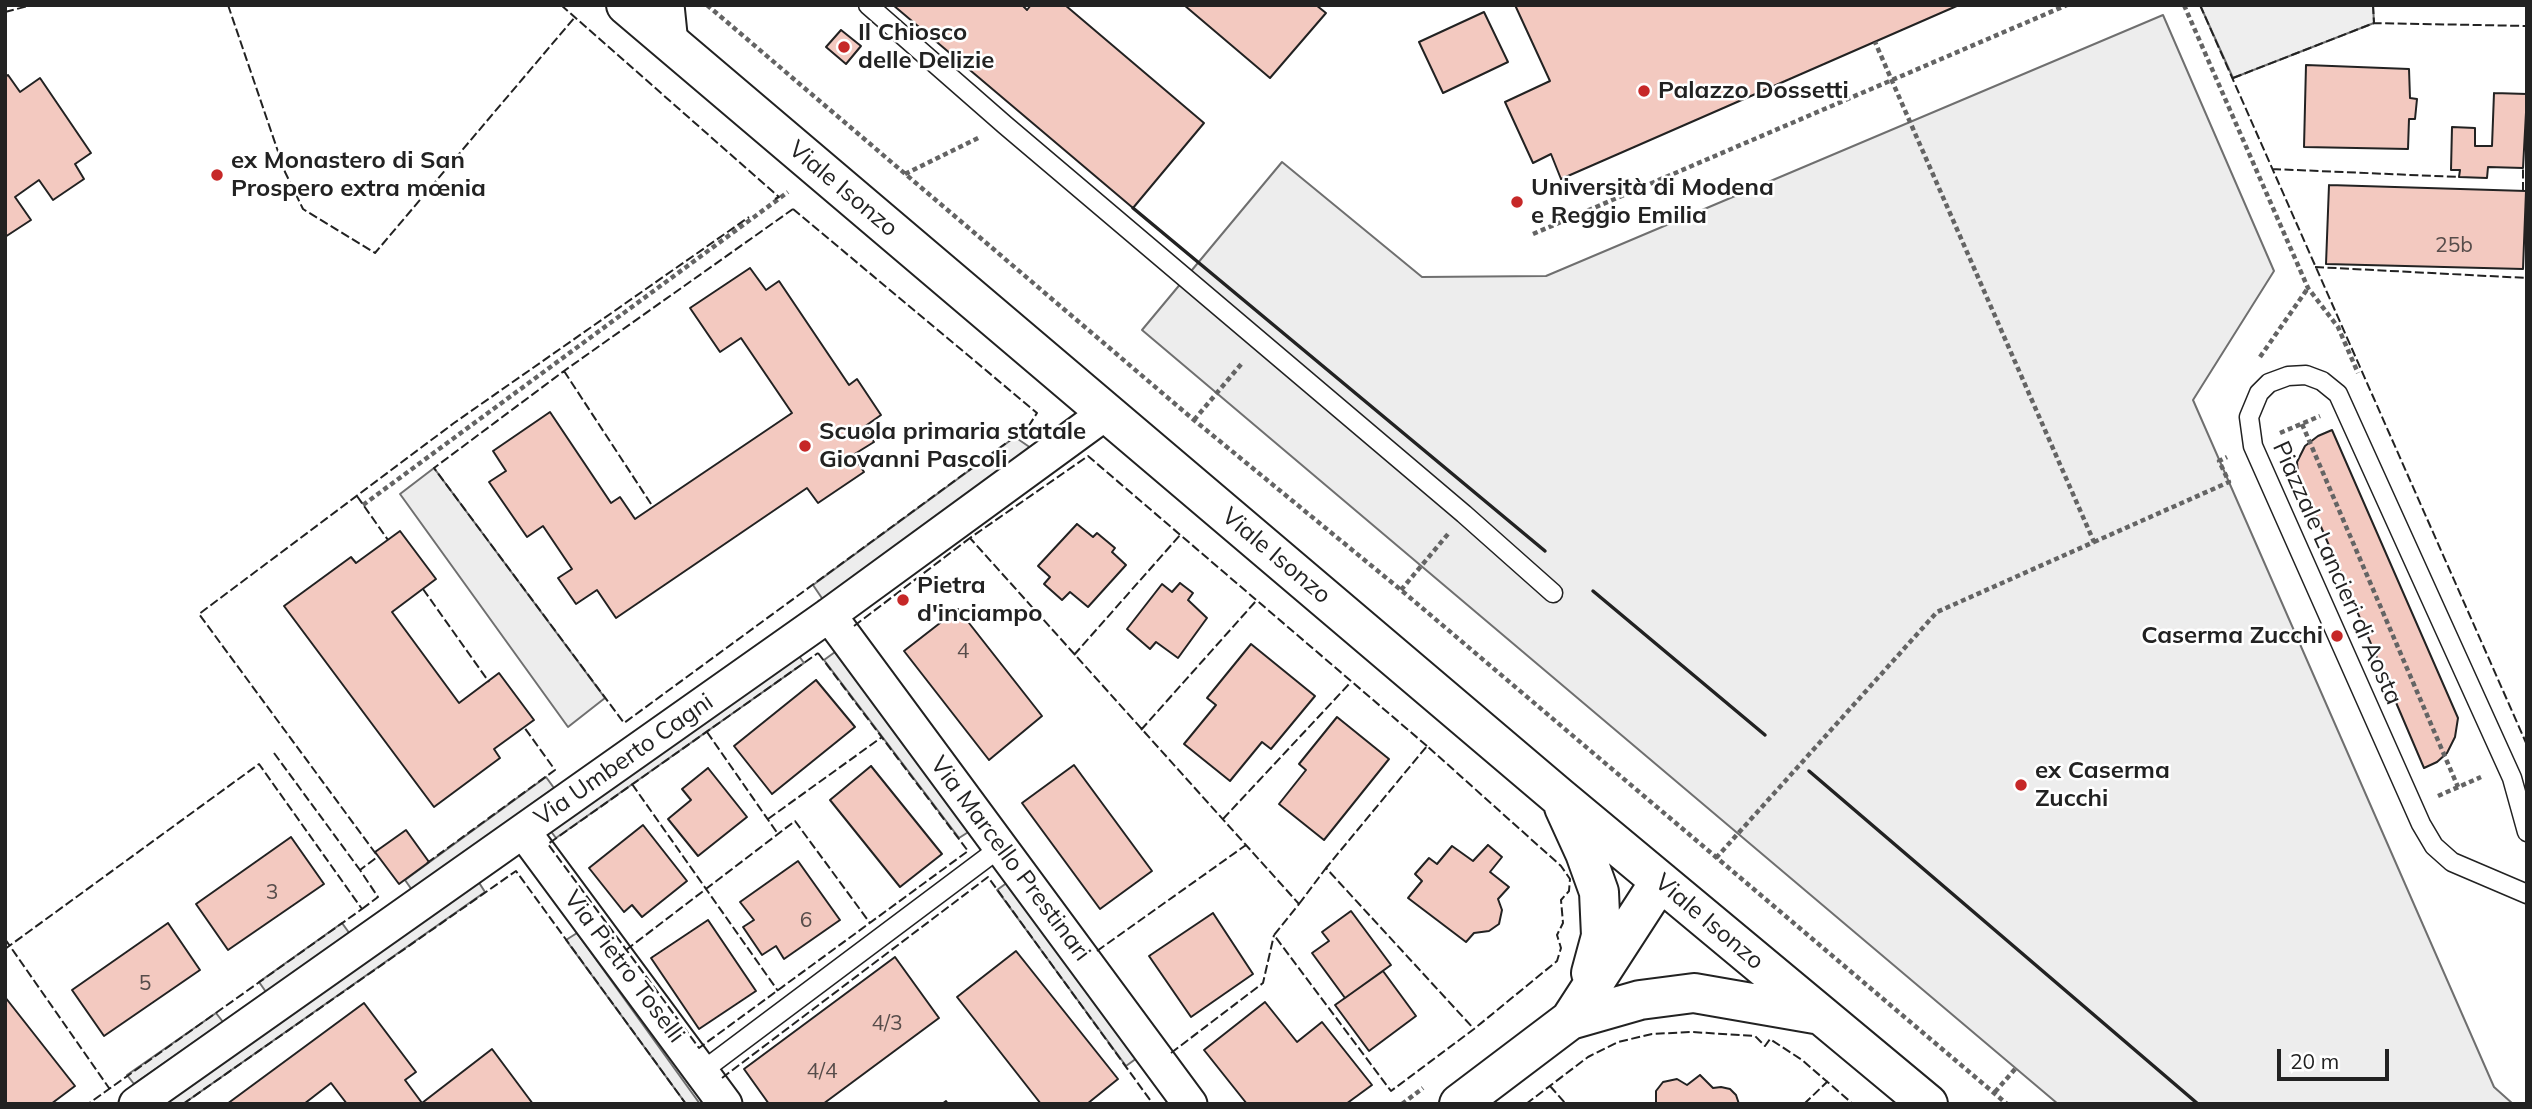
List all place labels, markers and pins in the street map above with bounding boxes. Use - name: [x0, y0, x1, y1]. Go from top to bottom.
- place label: Il Chiosco delle Delizie: [858, 19, 994, 75]
- marker: Il Chiosco delle Delizie: [836, 39, 852, 55]
- place label: Palazzo Dossetti: [1658, 77, 1849, 105]
- marker: Palazzo Dossetti: [1636, 83, 1652, 99]
- place label: ex Monastero di San Prospero extra mœnia: [231, 147, 486, 203]
- marker: ex Monastero di San Prospero extra mœnia: [209, 167, 225, 183]
- place label: Università di Modena e Reggio Emilia: [1531, 174, 1774, 230]
- marker: Università di Modena e Reggio Emilia: [1509, 194, 1525, 210]
- place label: Scuola primaria statale Giovanni Pascoli: [819, 418, 1086, 474]
- marker: Scuola primaria statale Giovanni Pascoli: [797, 438, 813, 454]
- place label: Pietra d'inciampo: [917, 572, 1042, 628]
- marker: Pietra d'inciampo: [895, 592, 911, 608]
- place label: Caserma Zucchi: [2141, 622, 2323, 650]
- marker: Caserma Zucchi: [2329, 628, 2345, 644]
- place label: ex Caserma Zucchi: [2035, 757, 2170, 813]
- marker: ex Caserma Zucchi: [2013, 777, 2029, 793]

